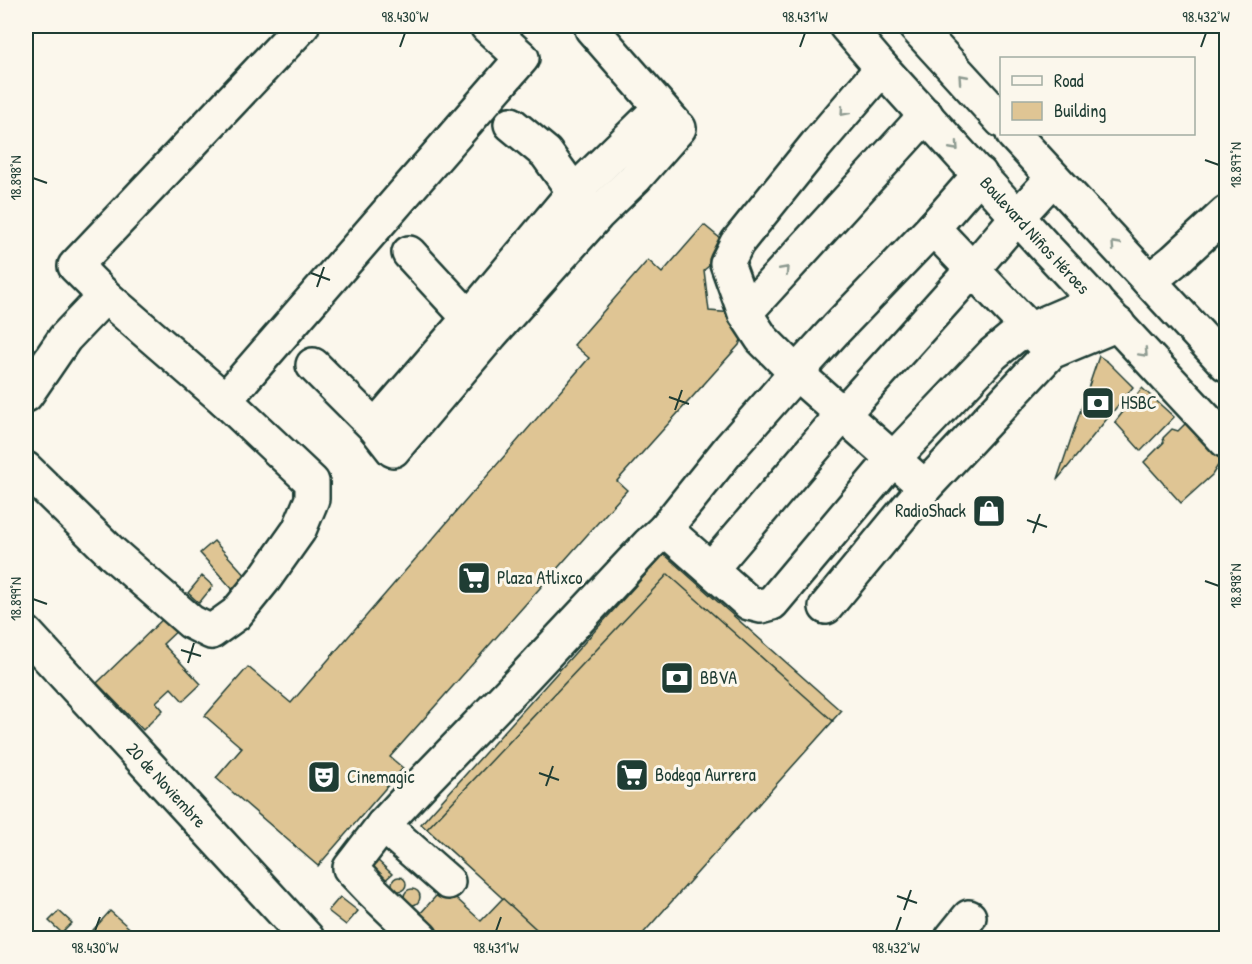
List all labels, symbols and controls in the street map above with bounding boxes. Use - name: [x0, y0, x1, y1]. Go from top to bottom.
- text: 98.430°W: [382, 6, 429, 27]
- text: 98.431°W: [782, 6, 829, 27]
- text: 98.432°W: [1182, 6, 1230, 27]
- legend: [1000, 57, 1195, 135]
- text: Road: [1054, 68, 1084, 93]
- one-way arrow: [958, 74, 969, 84]
- text: Building: [1054, 98, 1106, 123]
- one-way arrow: [841, 105, 852, 116]
- one-way arrow: [948, 141, 959, 151]
- text: 18.897°N: [1225, 142, 1246, 188]
- text: 18.898°N: [5, 155, 26, 201]
- street label: Boulevard Niños Héroes: [975, 171, 1096, 300]
- one-way arrow: [1111, 241, 1122, 252]
- one-way arrow: [778, 266, 789, 277]
- one-way arrow: [1137, 346, 1148, 356]
- bank icon: HSBC: [1080, 385, 1116, 421]
- place label: HSBC: [1121, 390, 1157, 415]
- shop icon: RadioShack: [971, 493, 1007, 529]
- place label: RadioShack: [895, 498, 967, 523]
- supermarket icon: Plaza Atlixco: [456, 560, 492, 596]
- text: 18.898°N: [1225, 563, 1246, 609]
- place label: Plaza Atlixco: [497, 565, 583, 590]
- text: 18.899°N: [5, 577, 26, 621]
- bank icon: BBVA: [659, 660, 695, 696]
- place label: BBVA: [700, 665, 737, 690]
- street label: 20 de Noviembre: [121, 737, 212, 833]
- supermarket icon: Bodega Aurrera: [614, 757, 650, 793]
- theatre icon: Cinemagic: [306, 759, 342, 795]
- place label: Bodega Aurrera: [655, 762, 756, 787]
- place label: Cinemagic: [347, 764, 415, 789]
- text: 98.430°W: [72, 937, 119, 958]
- text: 98.431°W: [473, 937, 520, 958]
- text: 98.432°W: [872, 937, 920, 958]

